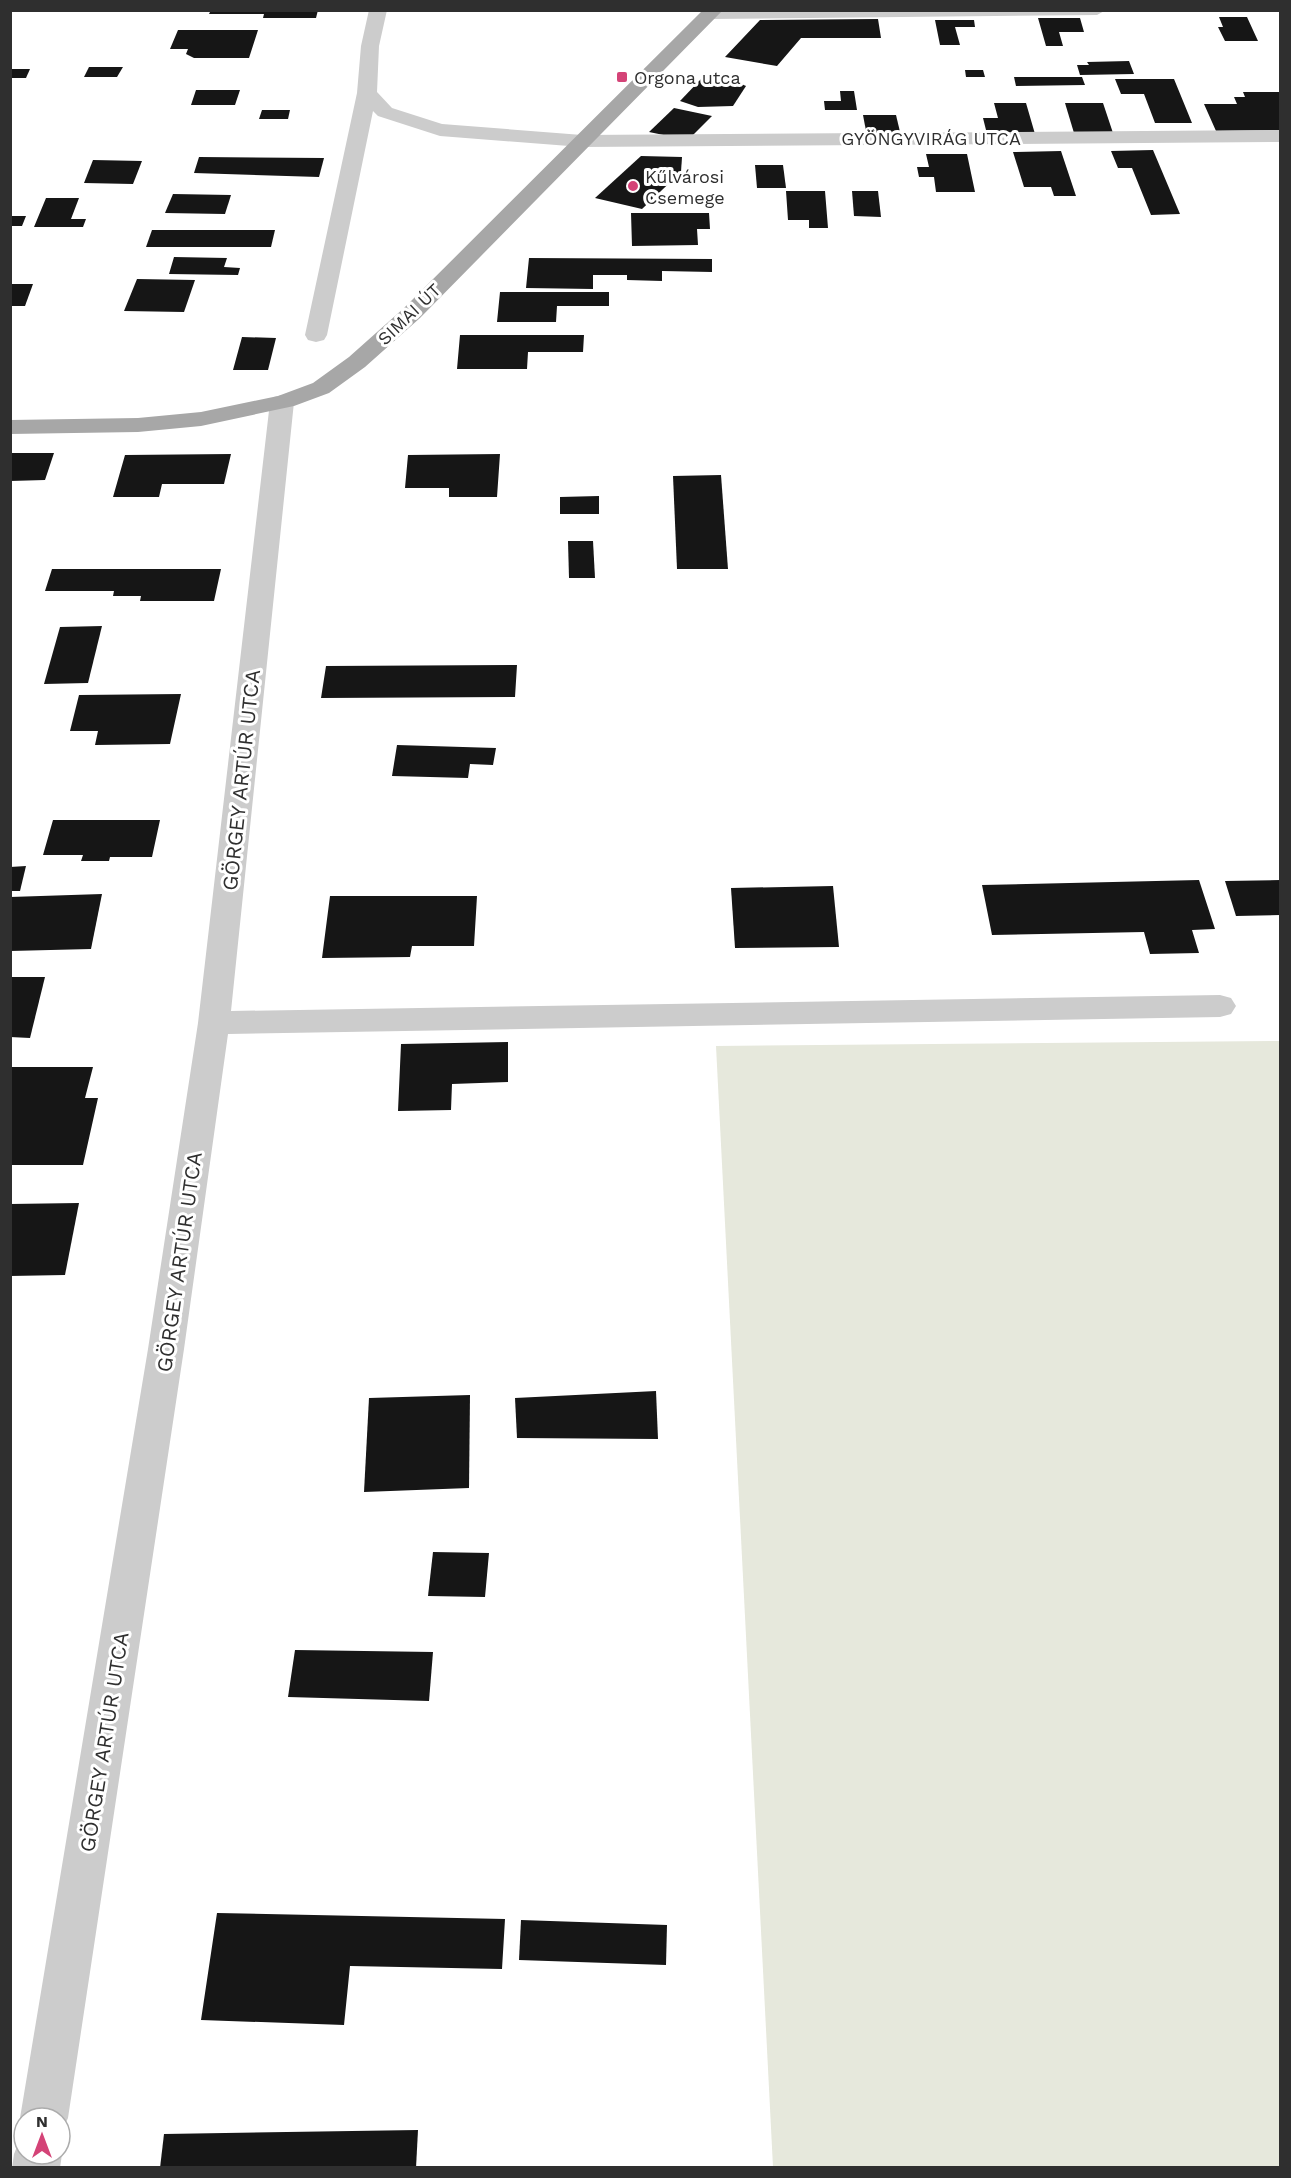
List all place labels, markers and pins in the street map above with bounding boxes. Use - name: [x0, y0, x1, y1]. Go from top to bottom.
- place label: Orgona utca: [634, 67, 741, 88]
- marker: Orgona utca: [615, 70, 629, 84]
- place label: Kűlvárosi Csemege: [645, 166, 725, 208]
- marker: Kűlvárosi Csemege: [626, 179, 640, 193]

